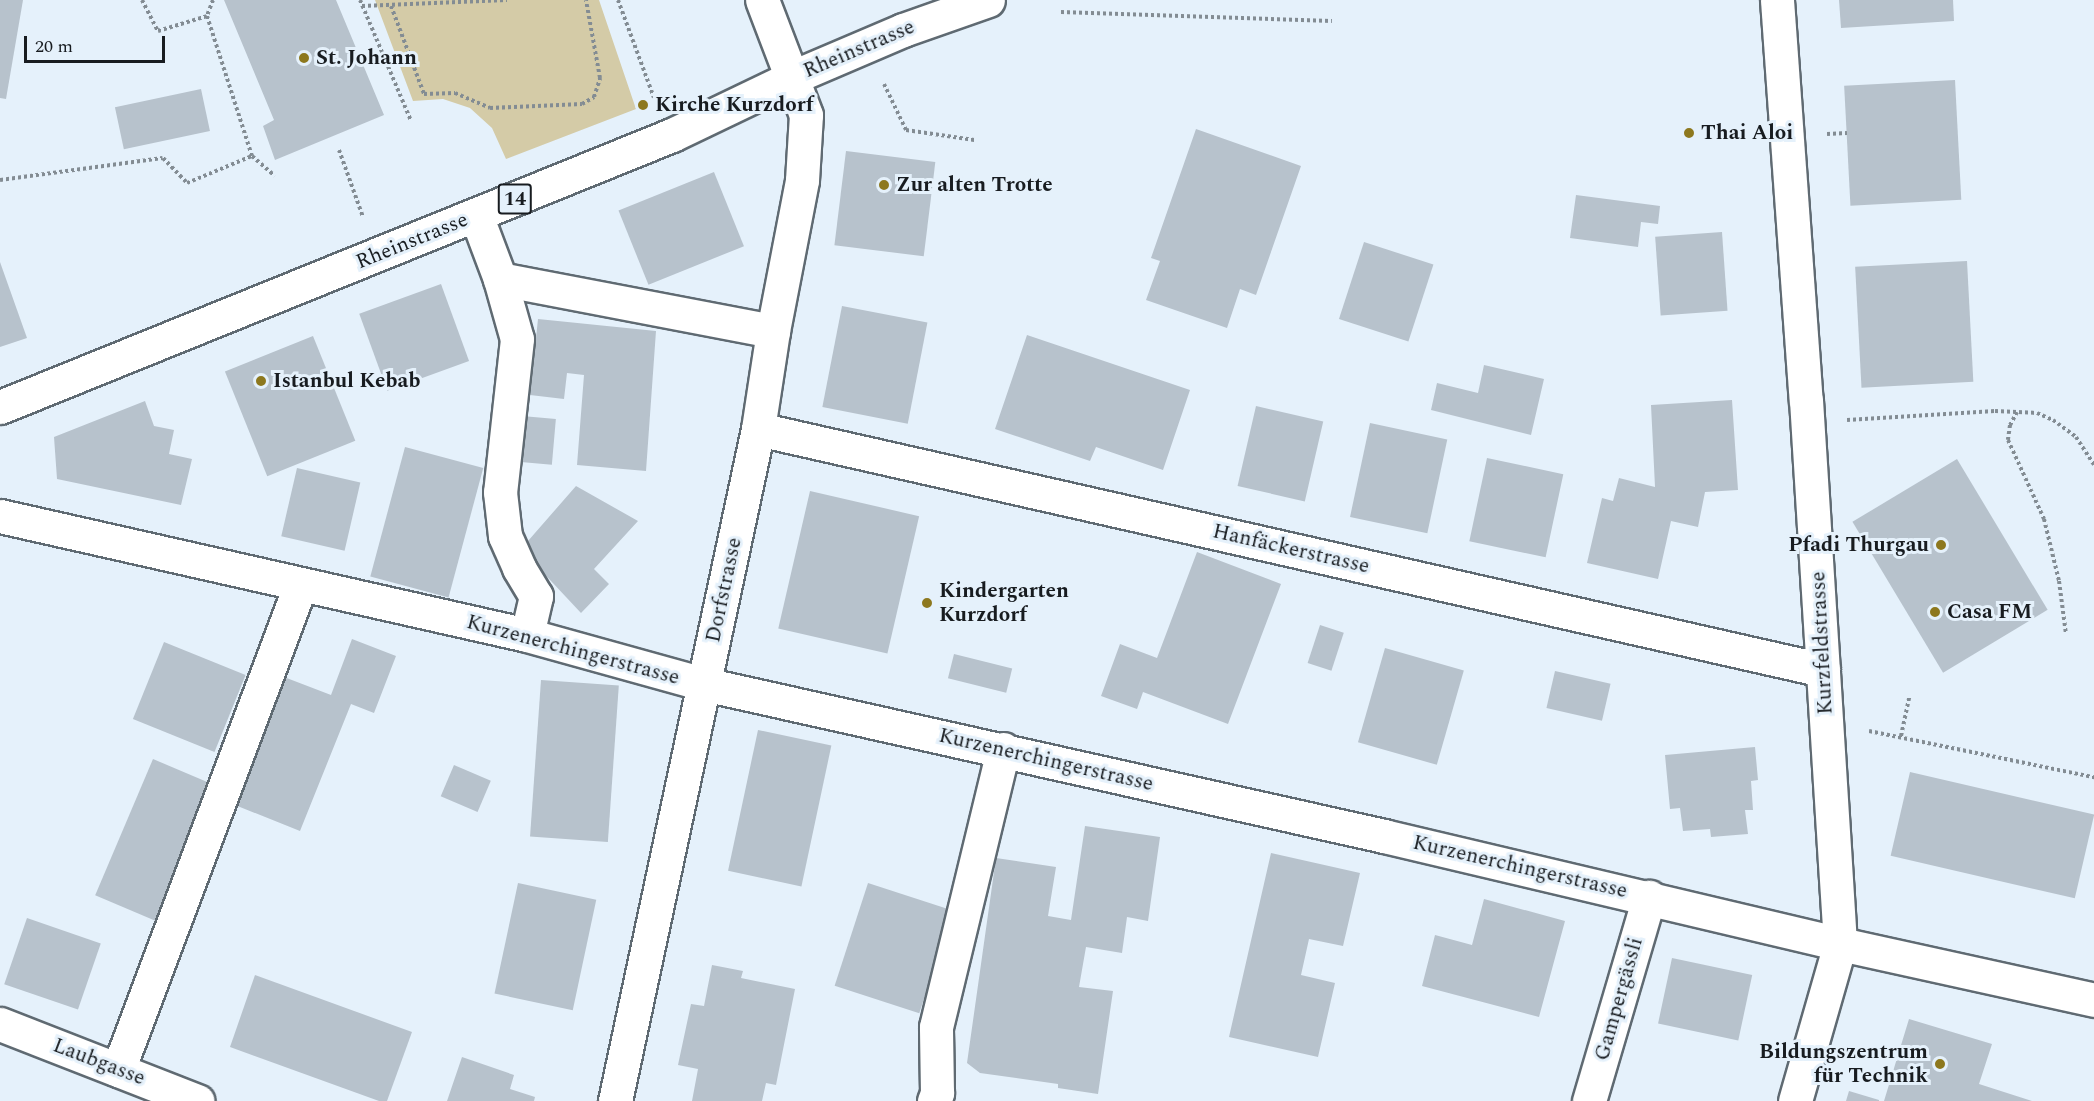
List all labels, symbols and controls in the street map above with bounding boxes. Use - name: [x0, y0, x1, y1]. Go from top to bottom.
- street label: Rheinstrasse: [800, 14, 918, 84]
- scale bar: [27, 24, 168, 62]
- text: 20 m: [35, 33, 73, 60]
- place label: St. Johann: [316, 45, 417, 71]
- marker: St. Johann: [297, 51, 311, 65]
- place label: Kirche Kurzdorf: [655, 92, 814, 118]
- marker: Kirche Kurzdorf: [636, 98, 650, 112]
- place label: Thai Aloi: [1701, 120, 1793, 146]
- marker: Thai Aloi: [1682, 126, 1696, 140]
- place label: Zur alten Trotte: [896, 172, 1053, 198]
- marker: Zur alten Trotte: [877, 178, 891, 192]
- road number: 14: [497, 182, 533, 216]
- street label: Rheinstrasse: [352, 207, 472, 275]
- place label: Istanbul Kebab: [273, 368, 421, 394]
- marker: Istanbul Kebab: [254, 374, 268, 388]
- street label: Hanfäckerstrasse: [1210, 519, 1372, 579]
- place label: Pfadi Thurgau: [1788, 532, 1929, 558]
- street label: Dorfstrasse: [701, 535, 747, 645]
- marker: Pfadi Thurgau: [1934, 538, 1948, 552]
- street label: Kurzfeldstrasse: [1806, 571, 1838, 715]
- place label: Kindergarten Kurzdorf: [939, 578, 1069, 628]
- marker: Kindergarten Kurzdorf: [920, 596, 934, 610]
- place label: Casa FM: [1947, 599, 2032, 625]
- marker: Casa FM: [1928, 605, 1942, 619]
- street label: Kurzenerchingerstrasse: [464, 609, 682, 691]
- street label: Kurzenerchingerstrasse: [936, 723, 1156, 797]
- street label: Kurzenerchingerstrasse: [1410, 830, 1630, 904]
- street label: Gampergässli: [1589, 934, 1649, 1064]
- street label: Laubgasse: [49, 1033, 149, 1091]
- place label: Bildungszentrum für Technik: [1759, 1039, 1928, 1089]
- marker: Bildungszentrum für Technik: [1933, 1057, 1947, 1071]

